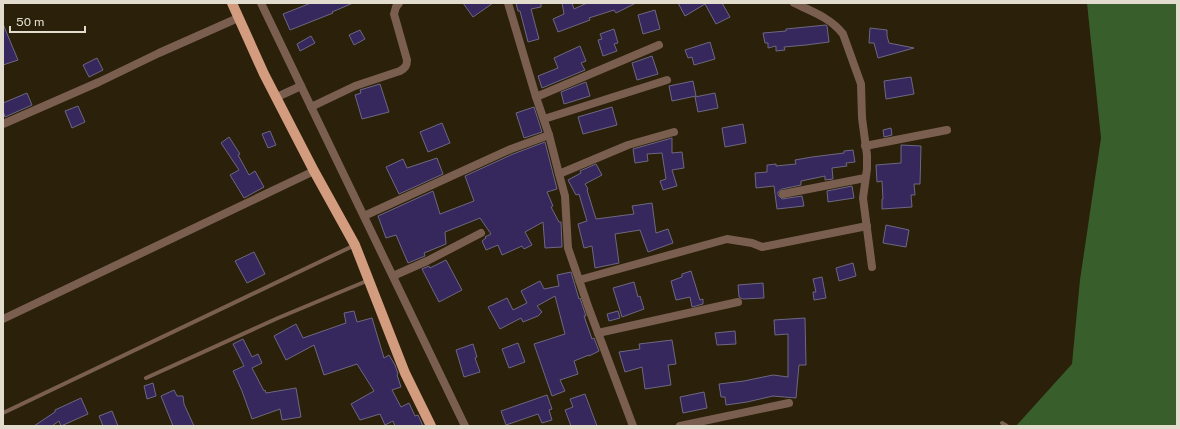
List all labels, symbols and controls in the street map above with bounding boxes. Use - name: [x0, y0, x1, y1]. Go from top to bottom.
- scale bar: [10, 8, 85, 34]
- text: 50 m: [16, 15, 44, 29]

